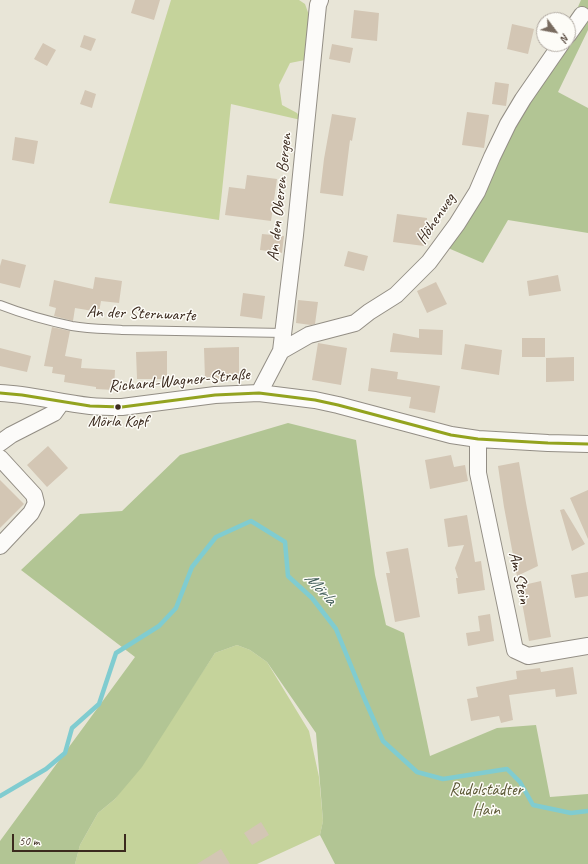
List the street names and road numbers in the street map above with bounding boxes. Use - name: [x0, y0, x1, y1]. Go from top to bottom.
- street label: An den Oberen Bergen: [263, 132, 297, 262]
- street label: Höhenweg: [412, 190, 460, 248]
- street label: An der Sternwarte: [86, 302, 196, 326]
- street label: Richard-Wagner-Straße: [107, 365, 251, 397]
- street label: Am Stein: [504, 550, 534, 606]

